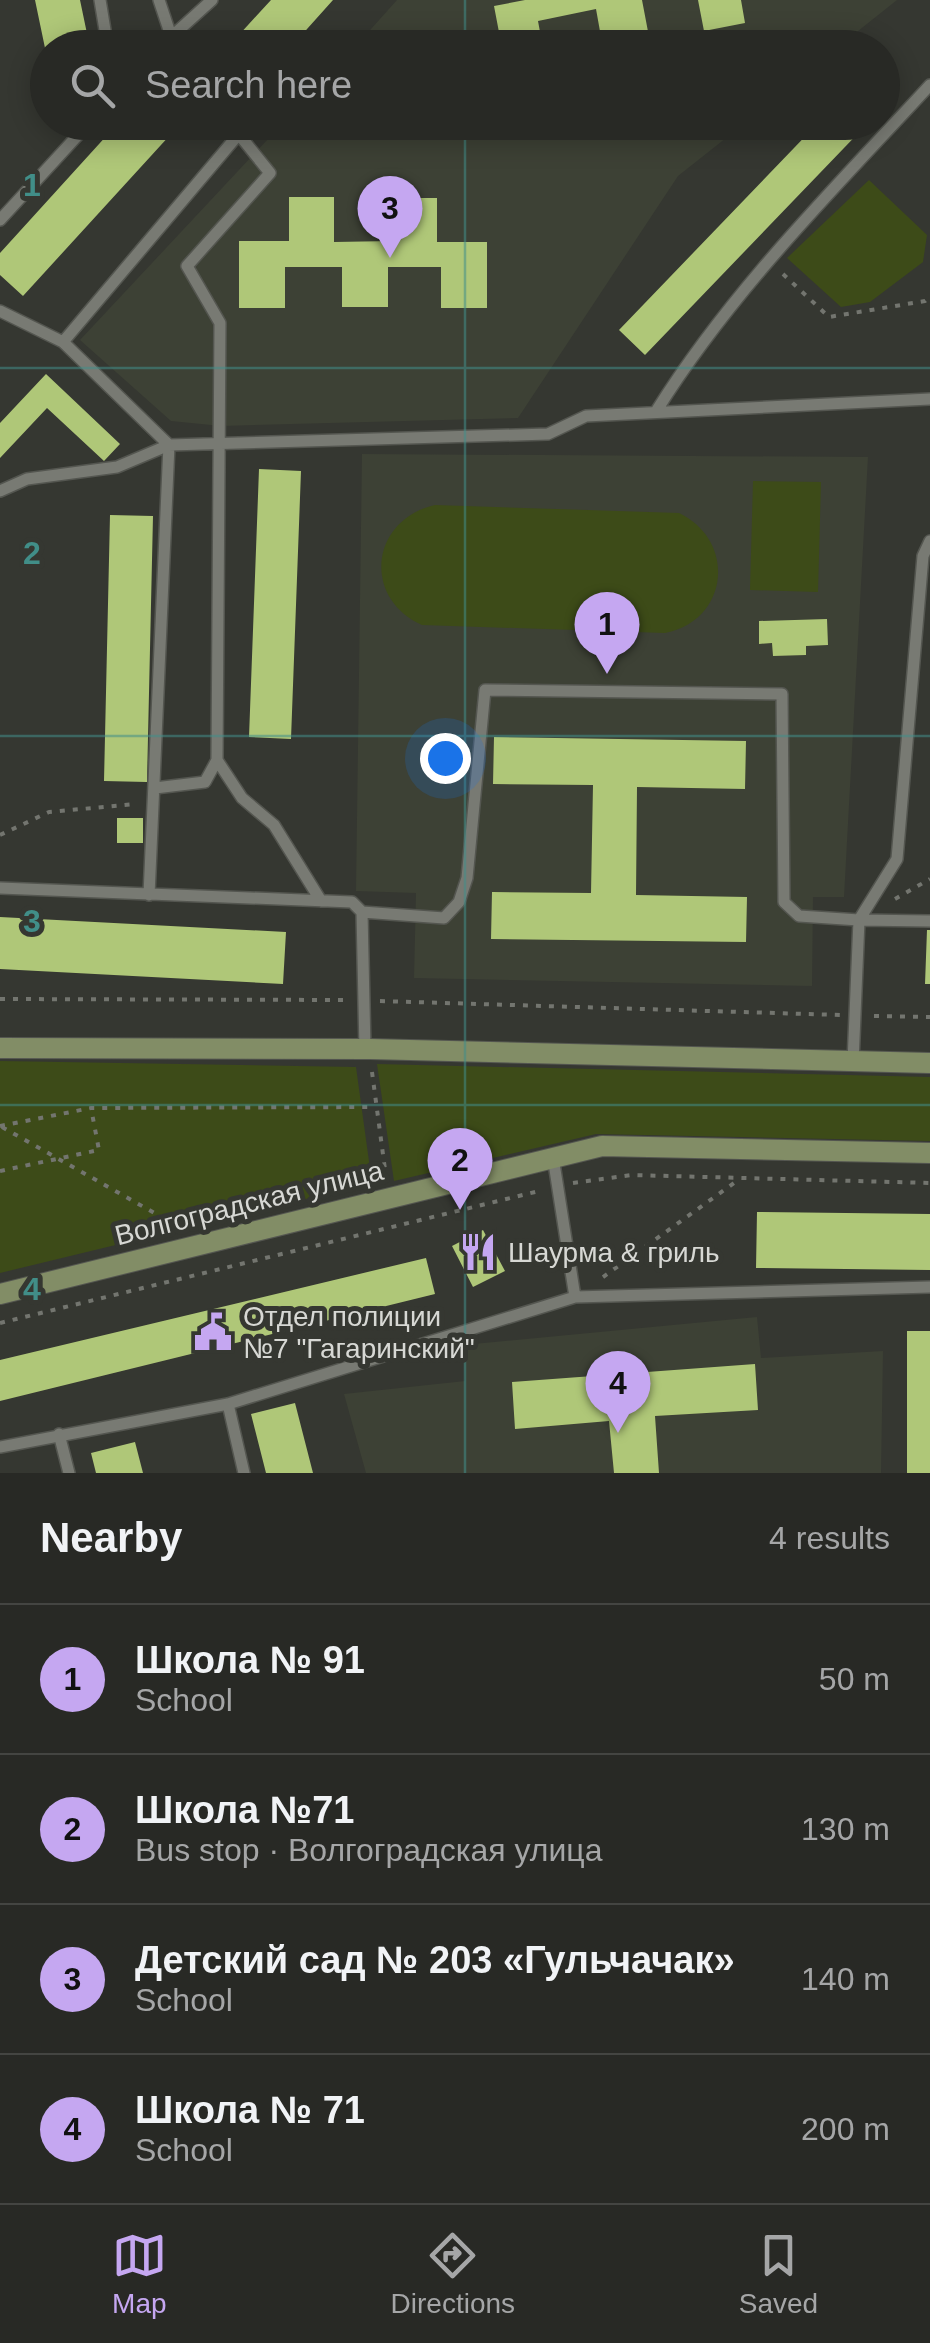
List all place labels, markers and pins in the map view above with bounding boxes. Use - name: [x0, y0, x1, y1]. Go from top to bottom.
- pin: 3: [358, 176, 422, 258]
- pin: 1: [574, 592, 640, 674]
- pin: 2: [428, 1128, 492, 1210]
- restaurant icon: Шаурма & гриль: [457, 1231, 499, 1273]
- place label: Шаурма & гриль: [508, 1237, 720, 1268]
- place label: Отдел полиции №7 "Гагаринский": [243, 1301, 475, 1364]
- public building icon: Отдел полиции №7 "Гагаринский": [192, 1311, 234, 1353]
- pin: 4: [586, 1350, 650, 1433]

